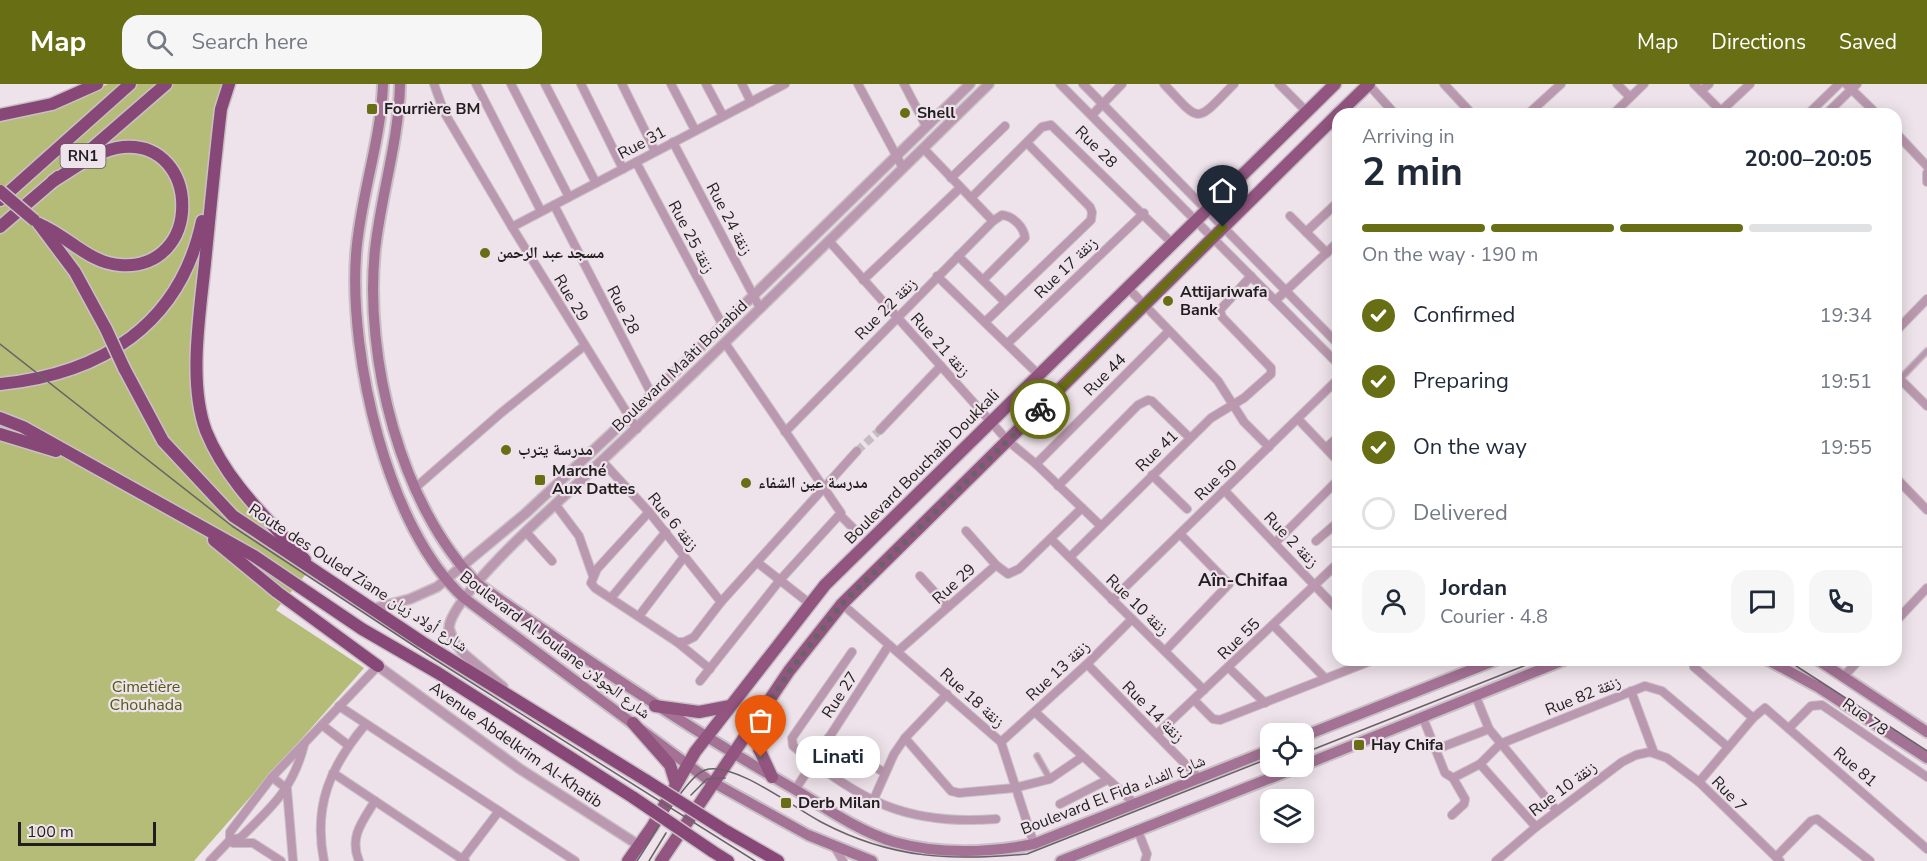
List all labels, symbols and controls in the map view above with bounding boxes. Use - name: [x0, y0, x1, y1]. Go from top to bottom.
- search box: [122, 15, 542, 69]
- text: Map: [30, 23, 86, 61]
- icon: search: [143, 26, 176, 59]
- text: Search here: [191, 27, 308, 57]
- text: Map: [1637, 28, 1678, 56]
- text: Directions: [1711, 28, 1806, 56]
- text: Saved: [1839, 28, 1897, 56]
- place label: Fourrière BM: [384, 98, 481, 120]
- marker: Fourrière BM: [365, 102, 379, 116]
- place label: Shell: [917, 102, 955, 124]
- marker: Shell: [898, 106, 912, 120]
- street label: Rue 31: [614, 121, 670, 165]
- street label: Rue 28: [1070, 121, 1122, 173]
- text: Arriving in: [1362, 123, 1455, 150]
- road number: RN1: [60, 144, 106, 168]
- text: 20:00–20:05: [1744, 144, 1872, 174]
- text: 2 min: [1362, 146, 1463, 199]
- pin: [1197, 165, 1248, 227]
- icon: home: [1206, 174, 1239, 207]
- street label: Rue 24 زنقة: [701, 179, 757, 259]
- street label: Rue 25 زنقة: [663, 197, 719, 277]
- street label: Rue 17 زنقة: [1030, 232, 1102, 304]
- text: On the way · 190 m: [1362, 241, 1538, 268]
- place label: مسجد عبد الرحمن: [497, 242, 604, 264]
- marker: مسجد عبد الرحمن: [478, 246, 492, 260]
- street label: Rue 29: [548, 270, 594, 326]
- street label: Rue 22 زنقة: [850, 273, 922, 345]
- place label: Attijariwafa Bank: [1180, 281, 1268, 321]
- street label: Rue 28: [602, 282, 644, 338]
- marker: Attijariwafa Bank: [1161, 294, 1175, 308]
- street label: Boulevard Maâti Bouabid: [607, 295, 753, 437]
- icon: check: [1362, 299, 1395, 332]
- text: Confirmed: [1413, 300, 1515, 330]
- text: 19:34: [1819, 302, 1872, 329]
- street label: Rue 21 زنقة: [905, 308, 975, 382]
- street label: Rue 44: [1079, 349, 1131, 401]
- icon: check: [1362, 365, 1395, 398]
- text: Preparing: [1413, 366, 1509, 396]
- text: 19:51: [1819, 368, 1872, 395]
- courier: [1010, 379, 1070, 439]
- street label: Boulevard Bouchaib Doukkali: [840, 385, 1004, 549]
- icon: bike: [1024, 393, 1057, 426]
- street label: Rue 41: [1131, 425, 1183, 477]
- icon: check: [1362, 431, 1395, 464]
- text: On the way: [1413, 432, 1527, 462]
- text: 19:55: [1819, 434, 1872, 461]
- place label: مدرسة يترب: [518, 439, 593, 461]
- marker: مدرسة يترب: [499, 443, 513, 457]
- street label: Rue 50: [1190, 454, 1242, 506]
- place label: Marché Aux Dattes: [552, 460, 636, 500]
- place label: مدرسة عين الشفاء: [758, 472, 868, 494]
- marker: Marché Aux Dattes: [533, 473, 547, 487]
- marker: مدرسة عين الشفاء: [739, 476, 753, 490]
- street label: Rue 6 زنقة: [642, 488, 704, 556]
- text: Delivered: [1413, 498, 1508, 528]
- street label: Route des Ouled Ziane شارع أولاد زيان: [244, 499, 472, 657]
- street label: Rue 2 زنقة: [1259, 507, 1323, 573]
- street label: Rue 29: [927, 559, 981, 609]
- street label: Boulevard Al Joulane شارع الجولان: [455, 566, 655, 724]
- district label: Aîn-Chifaa: [1198, 568, 1288, 592]
- street label: Rue 10 زنقة: [1101, 569, 1173, 641]
- button: person: [1362, 570, 1425, 633]
- button: chat: [1731, 570, 1794, 633]
- button: phone: [1809, 570, 1872, 633]
- text: Jordan: [1440, 573, 1507, 603]
- text: Courier · 4.8: [1440, 603, 1548, 630]
- street label: Rue 55: [1213, 613, 1265, 665]
- street label: Rue 13 زنقة: [1021, 636, 1095, 706]
- street label: Rue 18 زنقة: [935, 663, 1009, 733]
- street label: Rue 27: [817, 667, 863, 723]
- street label: Rue 82 زنقة: [1542, 671, 1624, 721]
- park label: Cimetière Chouhada: [109, 676, 183, 716]
- street label: Rue 14 زنقة: [1117, 676, 1189, 748]
- street label: Avenue Abdelkrim Al-Khatib: [425, 677, 607, 813]
- street label: Rue 78: [1838, 693, 1892, 741]
- pin: [735, 695, 786, 757]
- icon: bag: [744, 704, 777, 737]
- map controls: [1260, 723, 1314, 843]
- button: locate: [1260, 723, 1314, 777]
- place label: Hay Chifa: [1371, 734, 1444, 756]
- callout: Linati: [797, 736, 881, 778]
- marker: Hay Chifa: [1352, 738, 1366, 752]
- street label: Rue 81: [1828, 742, 1882, 792]
- text: Linati: [812, 743, 864, 770]
- street label: Boulevard El Fida شارع الفداء: [1017, 750, 1209, 840]
- street label: Rue 10 زنقة: [1525, 756, 1601, 822]
- street label: Rue 7: [1707, 771, 1751, 817]
- button: layers: [1260, 789, 1314, 843]
- place label: Derb Milan: [798, 792, 880, 814]
- marker: Derb Milan: [779, 796, 793, 810]
- scale bar: [18, 819, 156, 846]
- text: 100 m: [27, 821, 74, 843]

